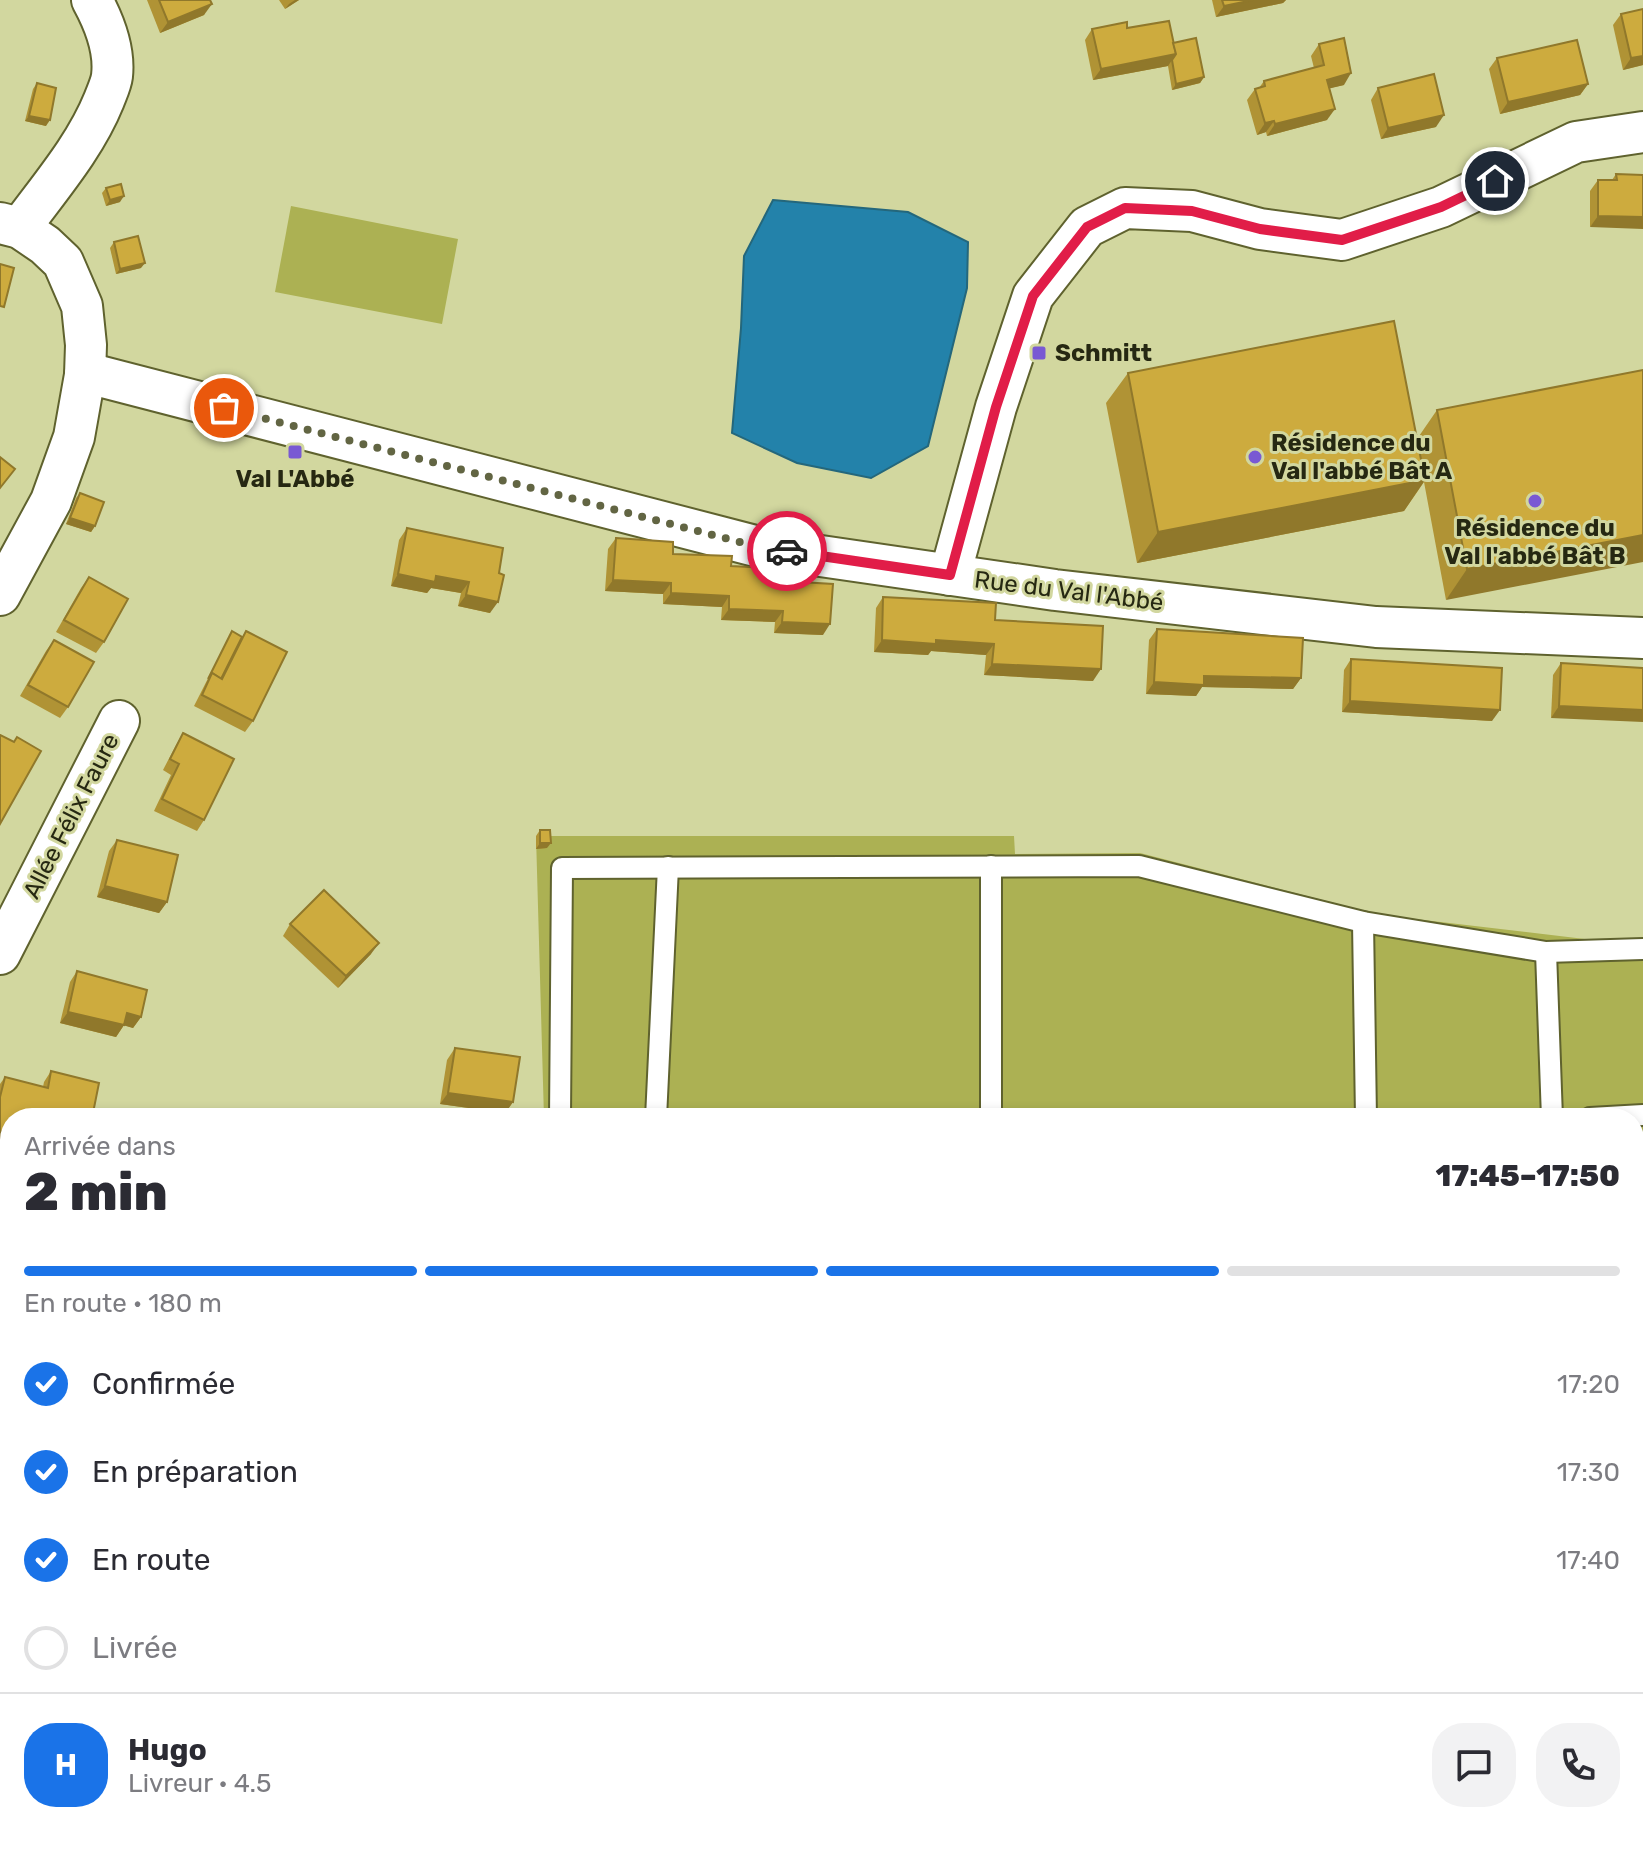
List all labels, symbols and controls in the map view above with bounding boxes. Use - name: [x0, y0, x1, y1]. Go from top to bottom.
- pin: [1461, 147, 1529, 215]
- icon: home: [1473, 159, 1517, 203]
- place label: Schmitt: [1055, 339, 1152, 367]
- marker: Schmitt: [1030, 344, 1048, 362]
- pin: [190, 374, 258, 442]
- icon: bag: [202, 386, 246, 430]
- place label: Résidence du Val l'abbé Bât A: [1271, 429, 1452, 485]
- marker: Val L'Abbé: [286, 443, 304, 461]
- marker: Résidence du Val l'abbé Bât A: [1246, 448, 1264, 466]
- place label: Val L'Abbé: [235, 465, 355, 493]
- marker: Résidence du Val l'abbé Bât B: [1526, 492, 1544, 510]
- courier: [747, 511, 827, 591]
- place label: Résidence du Val l'abbé Bât B: [1444, 514, 1626, 570]
- icon: car: [765, 529, 809, 573]
- street label: Rue du Val l'Abbé: [973, 566, 1165, 616]
- street label: Allée Félix Faure: [17, 729, 125, 903]
- text: Arrivée dans: [24, 1131, 176, 1162]
- text: 17:45–17:50: [1435, 1158, 1620, 1194]
- text: 2 min: [24, 1161, 168, 1223]
- text: En route · 180 m: [24, 1288, 222, 1319]
- icon: check: [24, 1362, 68, 1406]
- text: Confirmée: [92, 1366, 235, 1402]
- text: 17:20: [1557, 1369, 1620, 1400]
- icon: check: [24, 1450, 68, 1494]
- text: En préparation: [92, 1454, 298, 1490]
- text: 17:30: [1557, 1457, 1620, 1488]
- icon: check: [24, 1538, 68, 1582]
- text: En route: [92, 1542, 211, 1578]
- text: 17:40: [1556, 1545, 1620, 1576]
- text: Livrée: [92, 1630, 177, 1666]
- button: chat: [1432, 1723, 1516, 1807]
- button: phone: [1536, 1723, 1620, 1807]
- text: Hugo: [128, 1732, 207, 1768]
- text: H: [55, 1747, 77, 1783]
- text: Livreur · 4.5: [128, 1768, 272, 1799]

